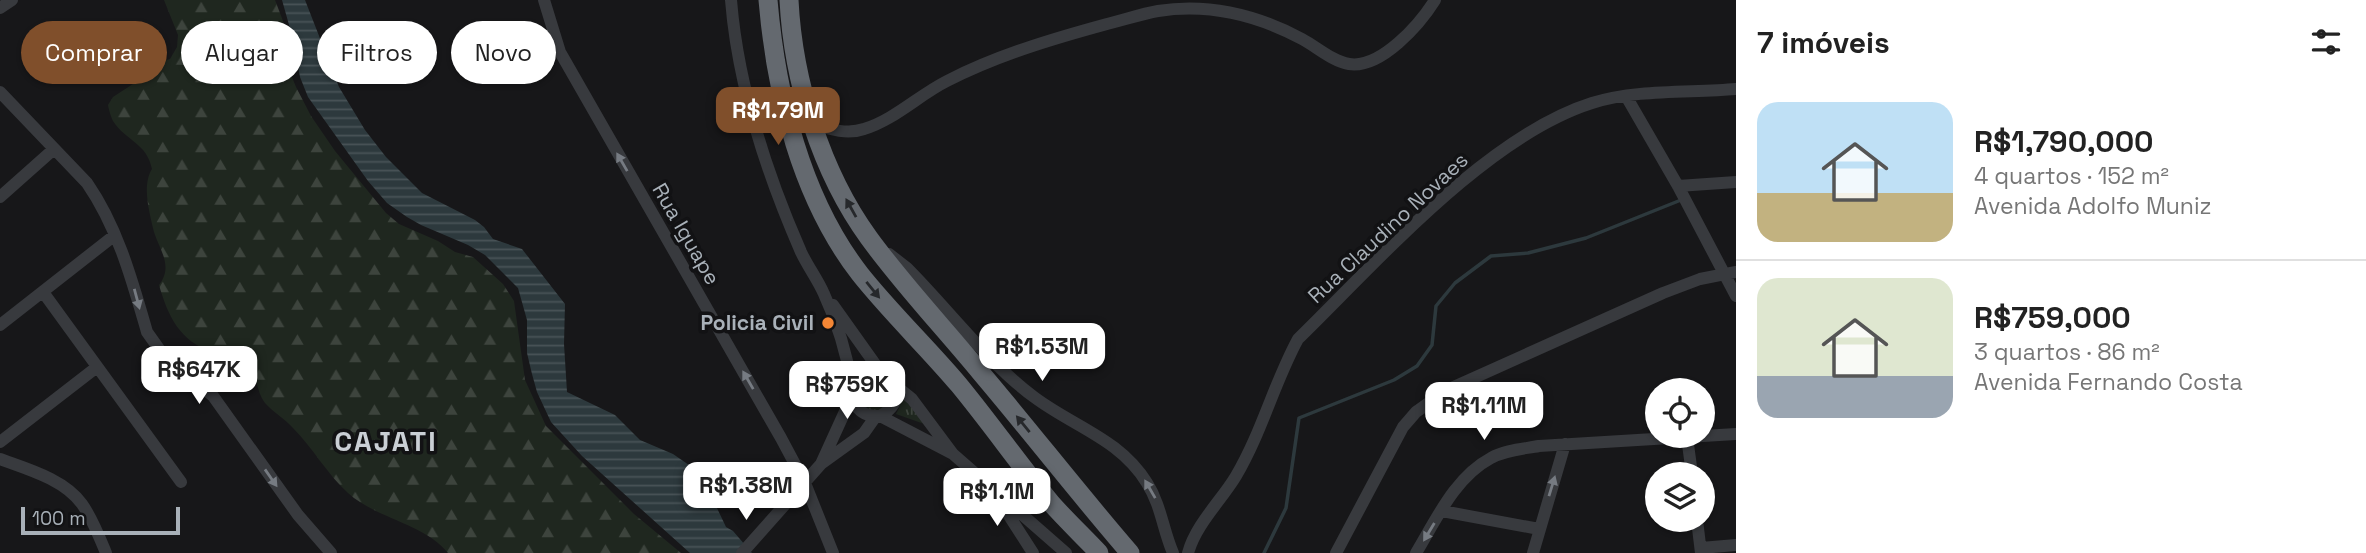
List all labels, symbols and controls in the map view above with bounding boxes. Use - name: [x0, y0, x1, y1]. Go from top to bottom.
- chip: Comprar: [21, 21, 167, 84]
- chip: Alugar: [181, 21, 303, 84]
- chip: Filtros: [317, 21, 437, 84]
- chip: Novo: [451, 21, 556, 84]
- text: 7 imóveis: [1757, 23, 1890, 62]
- icon: filters: [2307, 23, 2345, 61]
- pin: R$1.79M: [713, 88, 843, 147]
- text: R$1.79M: [732, 95, 824, 125]
- text: R$1,790,000: [1974, 122, 2154, 161]
- icon: home: [1813, 130, 1897, 214]
- street label: Rua Claudino Novaes: [1302, 146, 1473, 309]
- one-way arrow: [616, 152, 628, 172]
- text: 4 quartos · 152 m²: [1974, 161, 2169, 191]
- street label: Rua Iguape: [646, 178, 726, 289]
- text: Avenida Adolfo Muniz: [1974, 191, 2212, 221]
- one-way arrow: [845, 198, 857, 218]
- one-way arrow: [865, 281, 880, 298]
- one-way arrow: [133, 289, 143, 310]
- text: R$759,000: [1974, 298, 2131, 337]
- icon: home: [1813, 306, 1897, 390]
- place label: Policia Civil: [700, 309, 814, 336]
- marker: Policia Civil: [820, 315, 836, 331]
- pin: R$1.53M: [977, 324, 1107, 383]
- text: R$1.53M: [995, 331, 1089, 361]
- text: 3 quartos · 86 m²: [1974, 337, 2160, 367]
- pin: R$647K: [142, 346, 256, 406]
- text: R$647K: [157, 354, 241, 384]
- pin: R$759K: [790, 362, 904, 421]
- text: Avenida Fernando Costa: [1974, 367, 2243, 397]
- text: R$759K: [805, 369, 889, 399]
- one-way arrow: [742, 371, 754, 390]
- map controls: [1645, 378, 1715, 532]
- button: locate: [1645, 378, 1715, 448]
- pin: R$1.11M: [1419, 382, 1549, 442]
- text: R$1.11M: [1441, 390, 1527, 420]
- one-way arrow: [1016, 415, 1031, 433]
- district label: CAJATI: [334, 423, 438, 459]
- pin: R$1.38M: [681, 462, 811, 522]
- button: layers: [1645, 462, 1715, 532]
- pin: R$1.1M: [940, 468, 1054, 528]
- one-way arrow: [264, 469, 278, 487]
- text: R$1.38M: [699, 470, 793, 500]
- text: R$1.1M: [959, 476, 1035, 506]
- one-way arrow: [1548, 476, 1558, 497]
- one-way arrow: [1144, 480, 1156, 499]
- scale bar: [21, 504, 180, 536]
- text: 100 m: [32, 506, 86, 531]
- one-way arrow: [1422, 522, 1435, 542]

